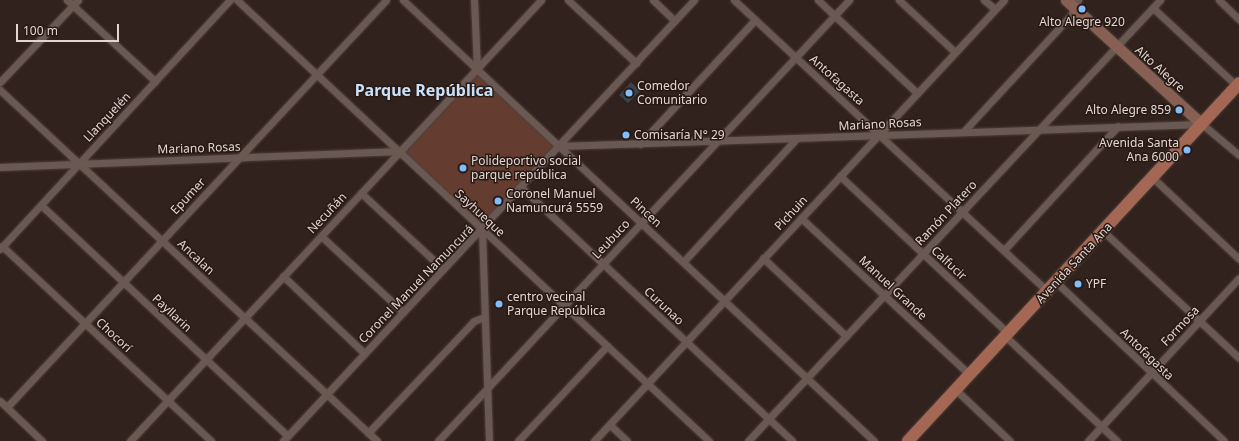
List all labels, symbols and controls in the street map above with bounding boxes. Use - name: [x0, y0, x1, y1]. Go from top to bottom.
- marker: Alto Alegre 920: [1077, 4, 1087, 14]
- place label: Alto Alegre 920: [1039, 15, 1125, 29]
- scale bar: [18, 16, 121, 42]
- text: 100 m: [23, 22, 58, 39]
- street label: Alto Alegre: [1132, 43, 1188, 95]
- street label: Antofagasta: [807, 52, 867, 108]
- place label: Comedor Comunitario: [637, 79, 707, 107]
- district label: Parque República: [355, 80, 493, 100]
- marker: Comedor Comunitario: [624, 88, 634, 98]
- street label: Llanquelén: [80, 89, 134, 145]
- place label: Alto Alegre 859: [1085, 103, 1171, 117]
- marker: Alto Alegre 859: [1174, 105, 1184, 115]
- street label: Mariano Rosas: [838, 115, 922, 133]
- place label: Comisaría N° 29: [634, 128, 725, 142]
- marker: Comisaría N° 29: [621, 130, 631, 140]
- place label: Avenida Santa Ana 6000: [1099, 136, 1179, 164]
- street label: Mariano Rosas: [157, 139, 241, 157]
- marker: Avenida Santa Ana 6000: [1182, 145, 1192, 155]
- place label: Polideportivo social parque república: [471, 154, 581, 182]
- marker: Polideportivo social parque república: [458, 163, 468, 173]
- street label: Epumer: [168, 175, 208, 217]
- street label: Ramón Platero: [912, 178, 980, 248]
- street label: Sayhueque: [452, 186, 508, 240]
- place label: Coronel Manuel Namuncurá 5559: [506, 187, 603, 215]
- street label: Necuñán: [304, 190, 350, 236]
- street label: Pichuin: [772, 193, 810, 233]
- street label: Pincen: [627, 194, 665, 230]
- marker: Coronel Manuel Namuncurá 5559: [493, 196, 503, 206]
- street label: Leubuco: [589, 216, 633, 262]
- street label: Avenida Santa Ana: [1033, 220, 1115, 306]
- street label: Coronel Manuel Namuncurá: [356, 222, 476, 346]
- street label: Ancalan: [175, 236, 217, 278]
- street label: Calfucir: [928, 243, 970, 283]
- street label: Manuel Grande: [856, 253, 930, 323]
- place label: YPF: [1086, 277, 1106, 291]
- marker: YPF: [1073, 279, 1083, 289]
- street label: Curunao: [641, 284, 687, 328]
- place label: centro vecinal Parque República: [507, 290, 605, 318]
- street label: Payllarin: [149, 291, 195, 335]
- marker: centro vecinal Parque República: [494, 299, 504, 309]
- street label: Formosa: [1158, 303, 1202, 349]
- street label: Chocorí: [93, 315, 135, 355]
- street label: Antofagasta: [1117, 325, 1177, 383]

